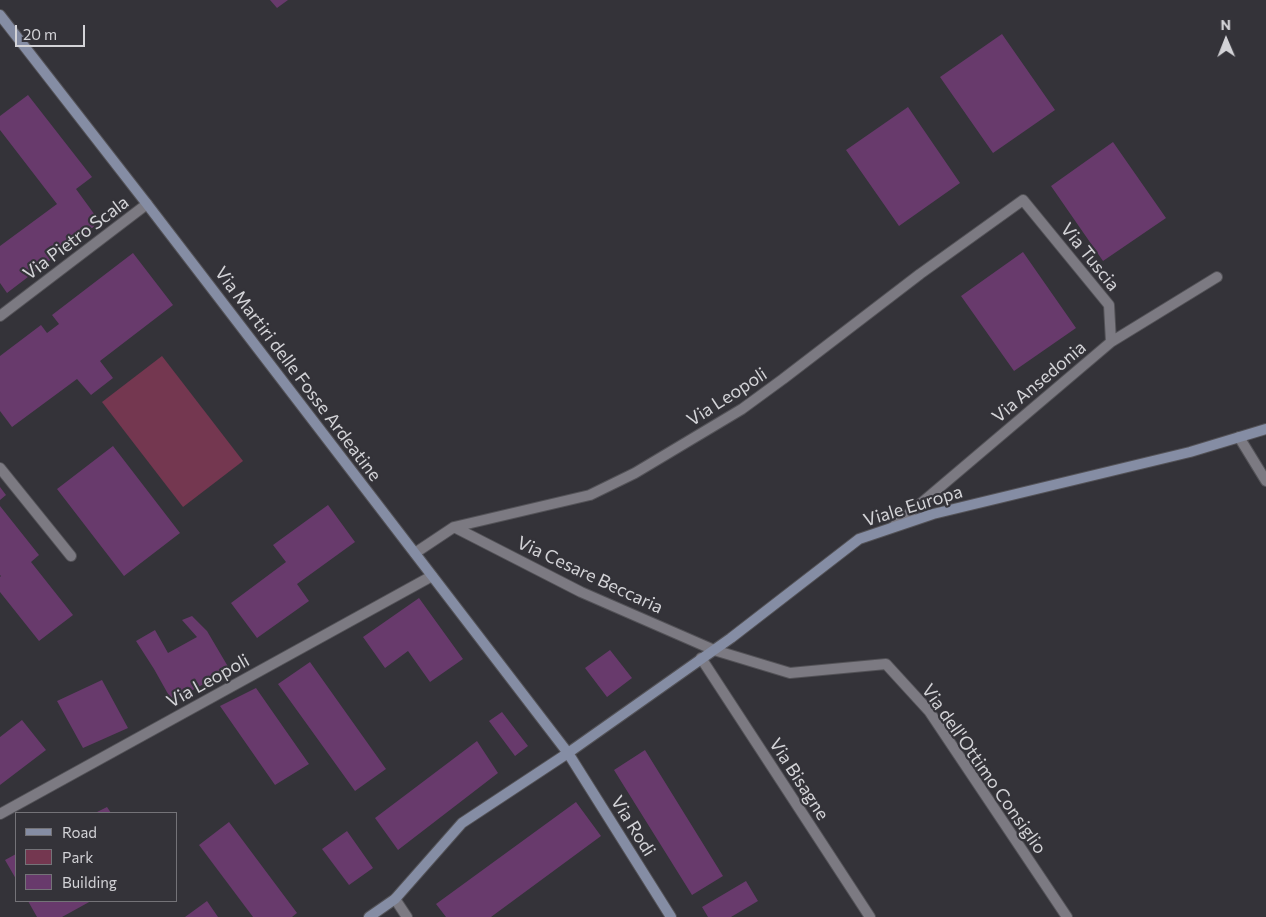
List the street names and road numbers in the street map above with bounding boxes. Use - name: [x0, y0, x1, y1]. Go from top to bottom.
- street label: Via Pietro Scala: [19, 191, 133, 285]
- street label: Via Tuscia: [1056, 219, 1124, 295]
- street label: Via Martiri delle Fosse Ardeatine: [210, 262, 386, 486]
- street label: Via Ansedonia: [988, 337, 1090, 427]
- street label: Via Leopoli: [683, 363, 771, 431]
- street label: Viale Europa: [861, 481, 965, 531]
- street label: Via Cesare Beccaria: [514, 532, 666, 618]
- street label: Via Leopoli: [163, 649, 253, 713]
- street label: Via dell'Ottimo Consiglio: [917, 680, 1051, 858]
- street label: Via Bisagne: [765, 734, 833, 824]
- street label: Via Rodi: [606, 792, 660, 860]

